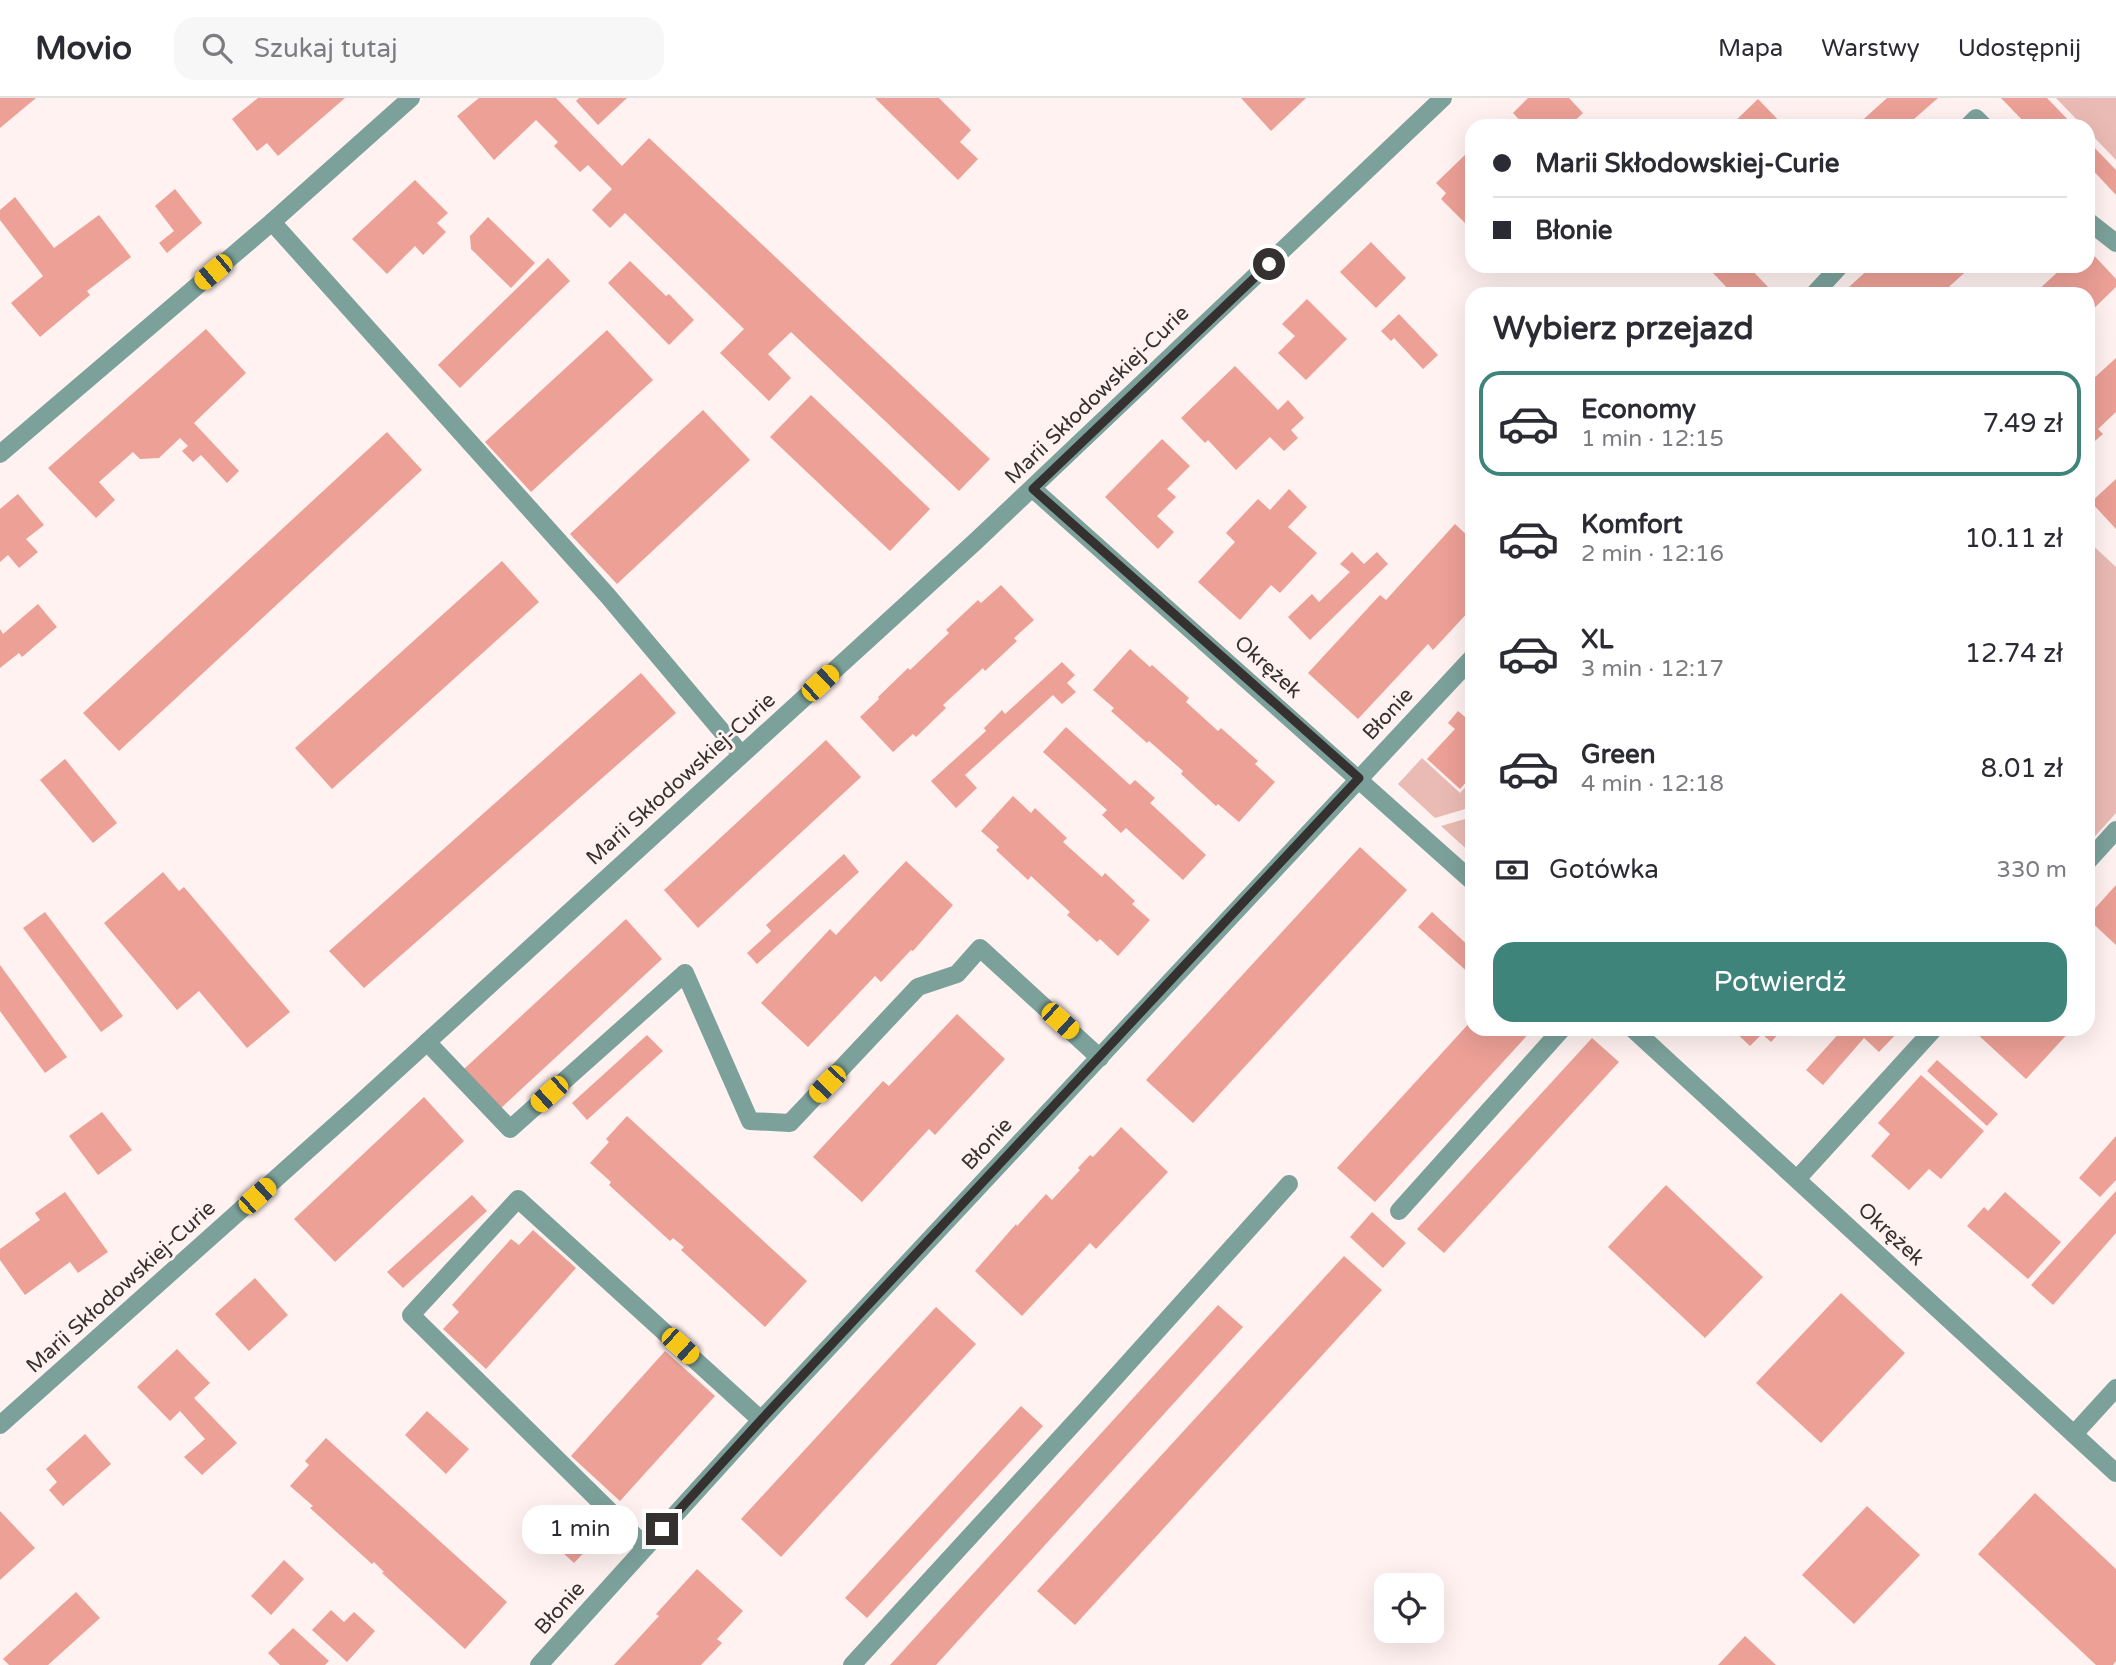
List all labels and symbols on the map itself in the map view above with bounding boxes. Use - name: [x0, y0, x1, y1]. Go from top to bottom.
- route start: [1253, 248, 1285, 280]
- car: [191, 250, 236, 294]
- street label: Marii Skłodowskiej-Curie: [1000, 301, 1194, 489]
- street label: Okrężek: [1229, 630, 1307, 704]
- car: [798, 661, 843, 705]
- street label: Błonie: [1357, 682, 1419, 745]
- street label: Marii Skłodowskiej-Curie: [581, 687, 781, 871]
- car: [1038, 999, 1083, 1043]
- car: [805, 1062, 850, 1106]
- car: [527, 1072, 572, 1116]
- street label: Błonie: [956, 1112, 1018, 1175]
- car: [235, 1174, 280, 1218]
- street label: Marii Skłodowskiej-Curie: [21, 1195, 221, 1379]
- street label: Okrężek: [1853, 1197, 1929, 1271]
- car: [658, 1324, 703, 1368]
- callout: 1 min: [522, 1504, 638, 1554]
- route end: [646, 1513, 678, 1545]
- street label: Błonie: [530, 1576, 590, 1640]

